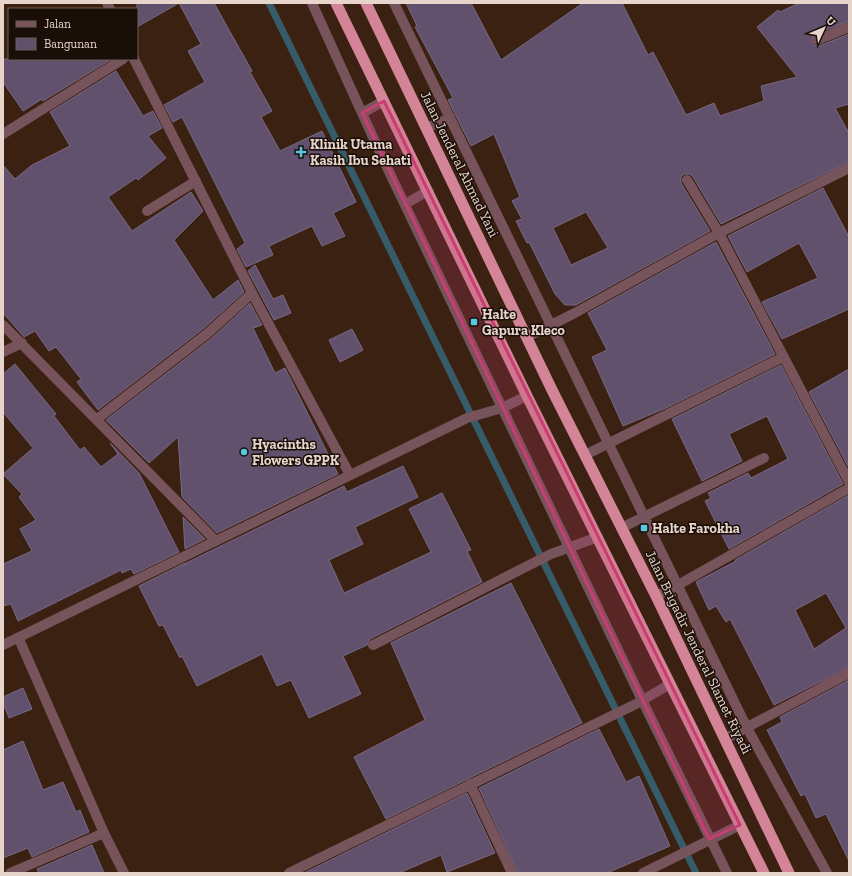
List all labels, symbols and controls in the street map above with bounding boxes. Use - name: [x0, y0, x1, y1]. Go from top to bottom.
- legend: [8, 8, 138, 60]
- north arrow: [804, 8, 844, 48]
- text: U: [823, 14, 838, 29]
- text: Jalan: [44, 17, 71, 31]
- text: Bangunan: [44, 37, 97, 51]
- street label: Jalan Jenderal Ahmad Yani: [417, 88, 502, 240]
- place label: Klinik Utama Kasih Ibu Sehati: [310, 136, 411, 169]
- marker: Klinik Utama Kasih Ibu Sehati: [295, 146, 307, 158]
- place label: Halte Gapura Kleco: [482, 306, 565, 339]
- marker: Halte Gapura Kleco: [469, 317, 479, 327]
- place label: Hyacinths Flowers GPPK: [252, 436, 340, 469]
- marker: Hyacinths Flowers GPPK: [239, 447, 249, 457]
- place label: Halte Farokha: [652, 520, 740, 537]
- marker: Halte Farokha: [639, 523, 649, 533]
- street label: Jalan Brigadir Jenderal Slamet Riyadi: [642, 548, 755, 757]

